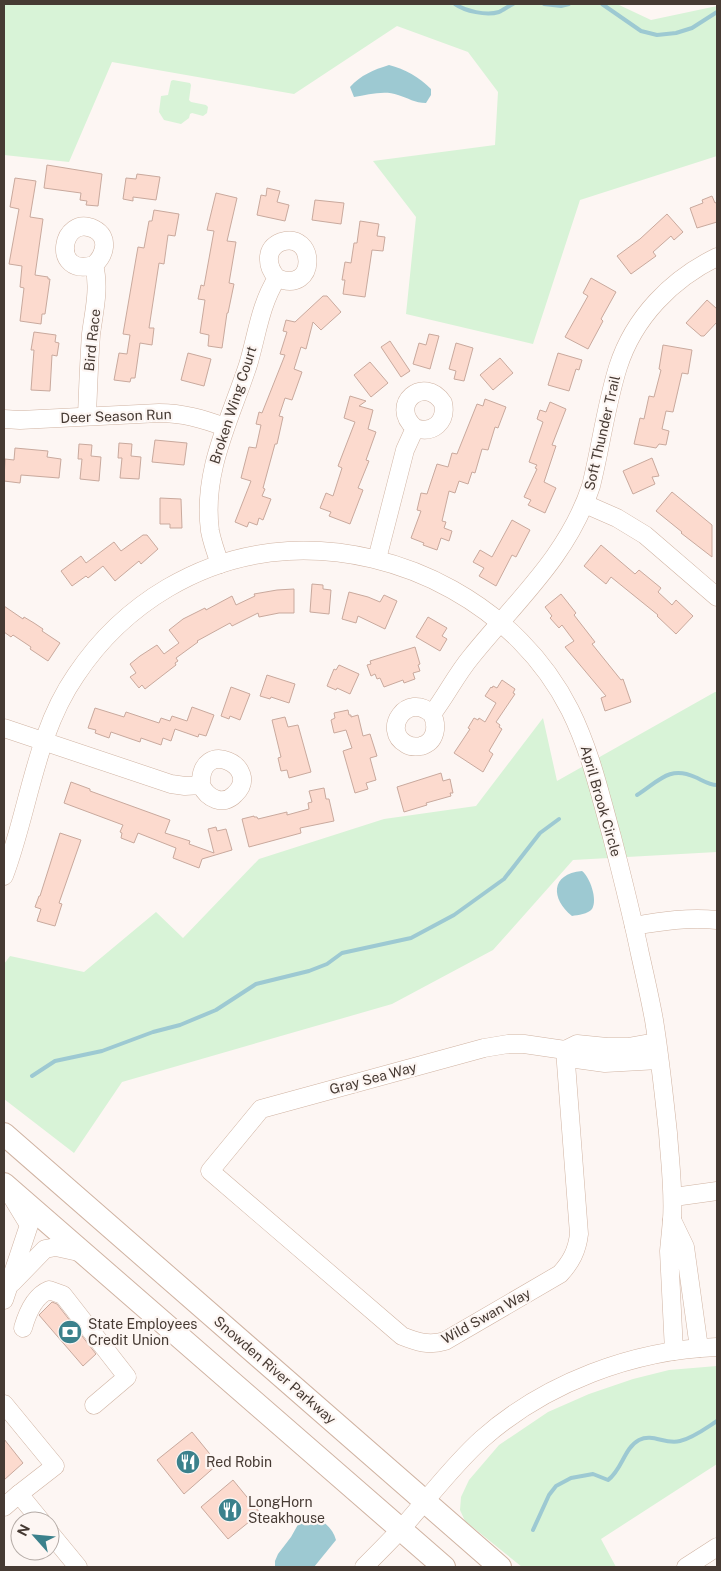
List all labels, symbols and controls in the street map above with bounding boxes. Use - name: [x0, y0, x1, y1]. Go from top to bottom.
- street label: Bird Race: [81, 308, 103, 372]
- street label: Broken Wing Court: [206, 344, 260, 466]
- street label: Soft Thunder Trail: [581, 374, 623, 492]
- street label: Deer Season Run: [60, 406, 172, 426]
- street label: April Brook Circle: [578, 744, 625, 858]
- street label: Gray Sea Way: [328, 1059, 419, 1097]
- street label: Wild Swan Way: [439, 1285, 534, 1347]
- street label: Snowden River Parkway: [211, 1313, 340, 1428]
- place label: State Employees Credit Union: [88, 1316, 197, 1348]
- bank icon: State Employees Credit Union: [57, 1319, 83, 1345]
- restaurant icon: Red Robin: [175, 1449, 201, 1475]
- place label: Red Robin: [206, 1454, 272, 1470]
- place label: LongHorn Steakhouse: [248, 1494, 325, 1526]
- restaurant icon: LongHorn Steakhouse: [217, 1497, 243, 1523]
- north arrow: [10, 1511, 60, 1561]
- text: N: [14, 1522, 33, 1539]

